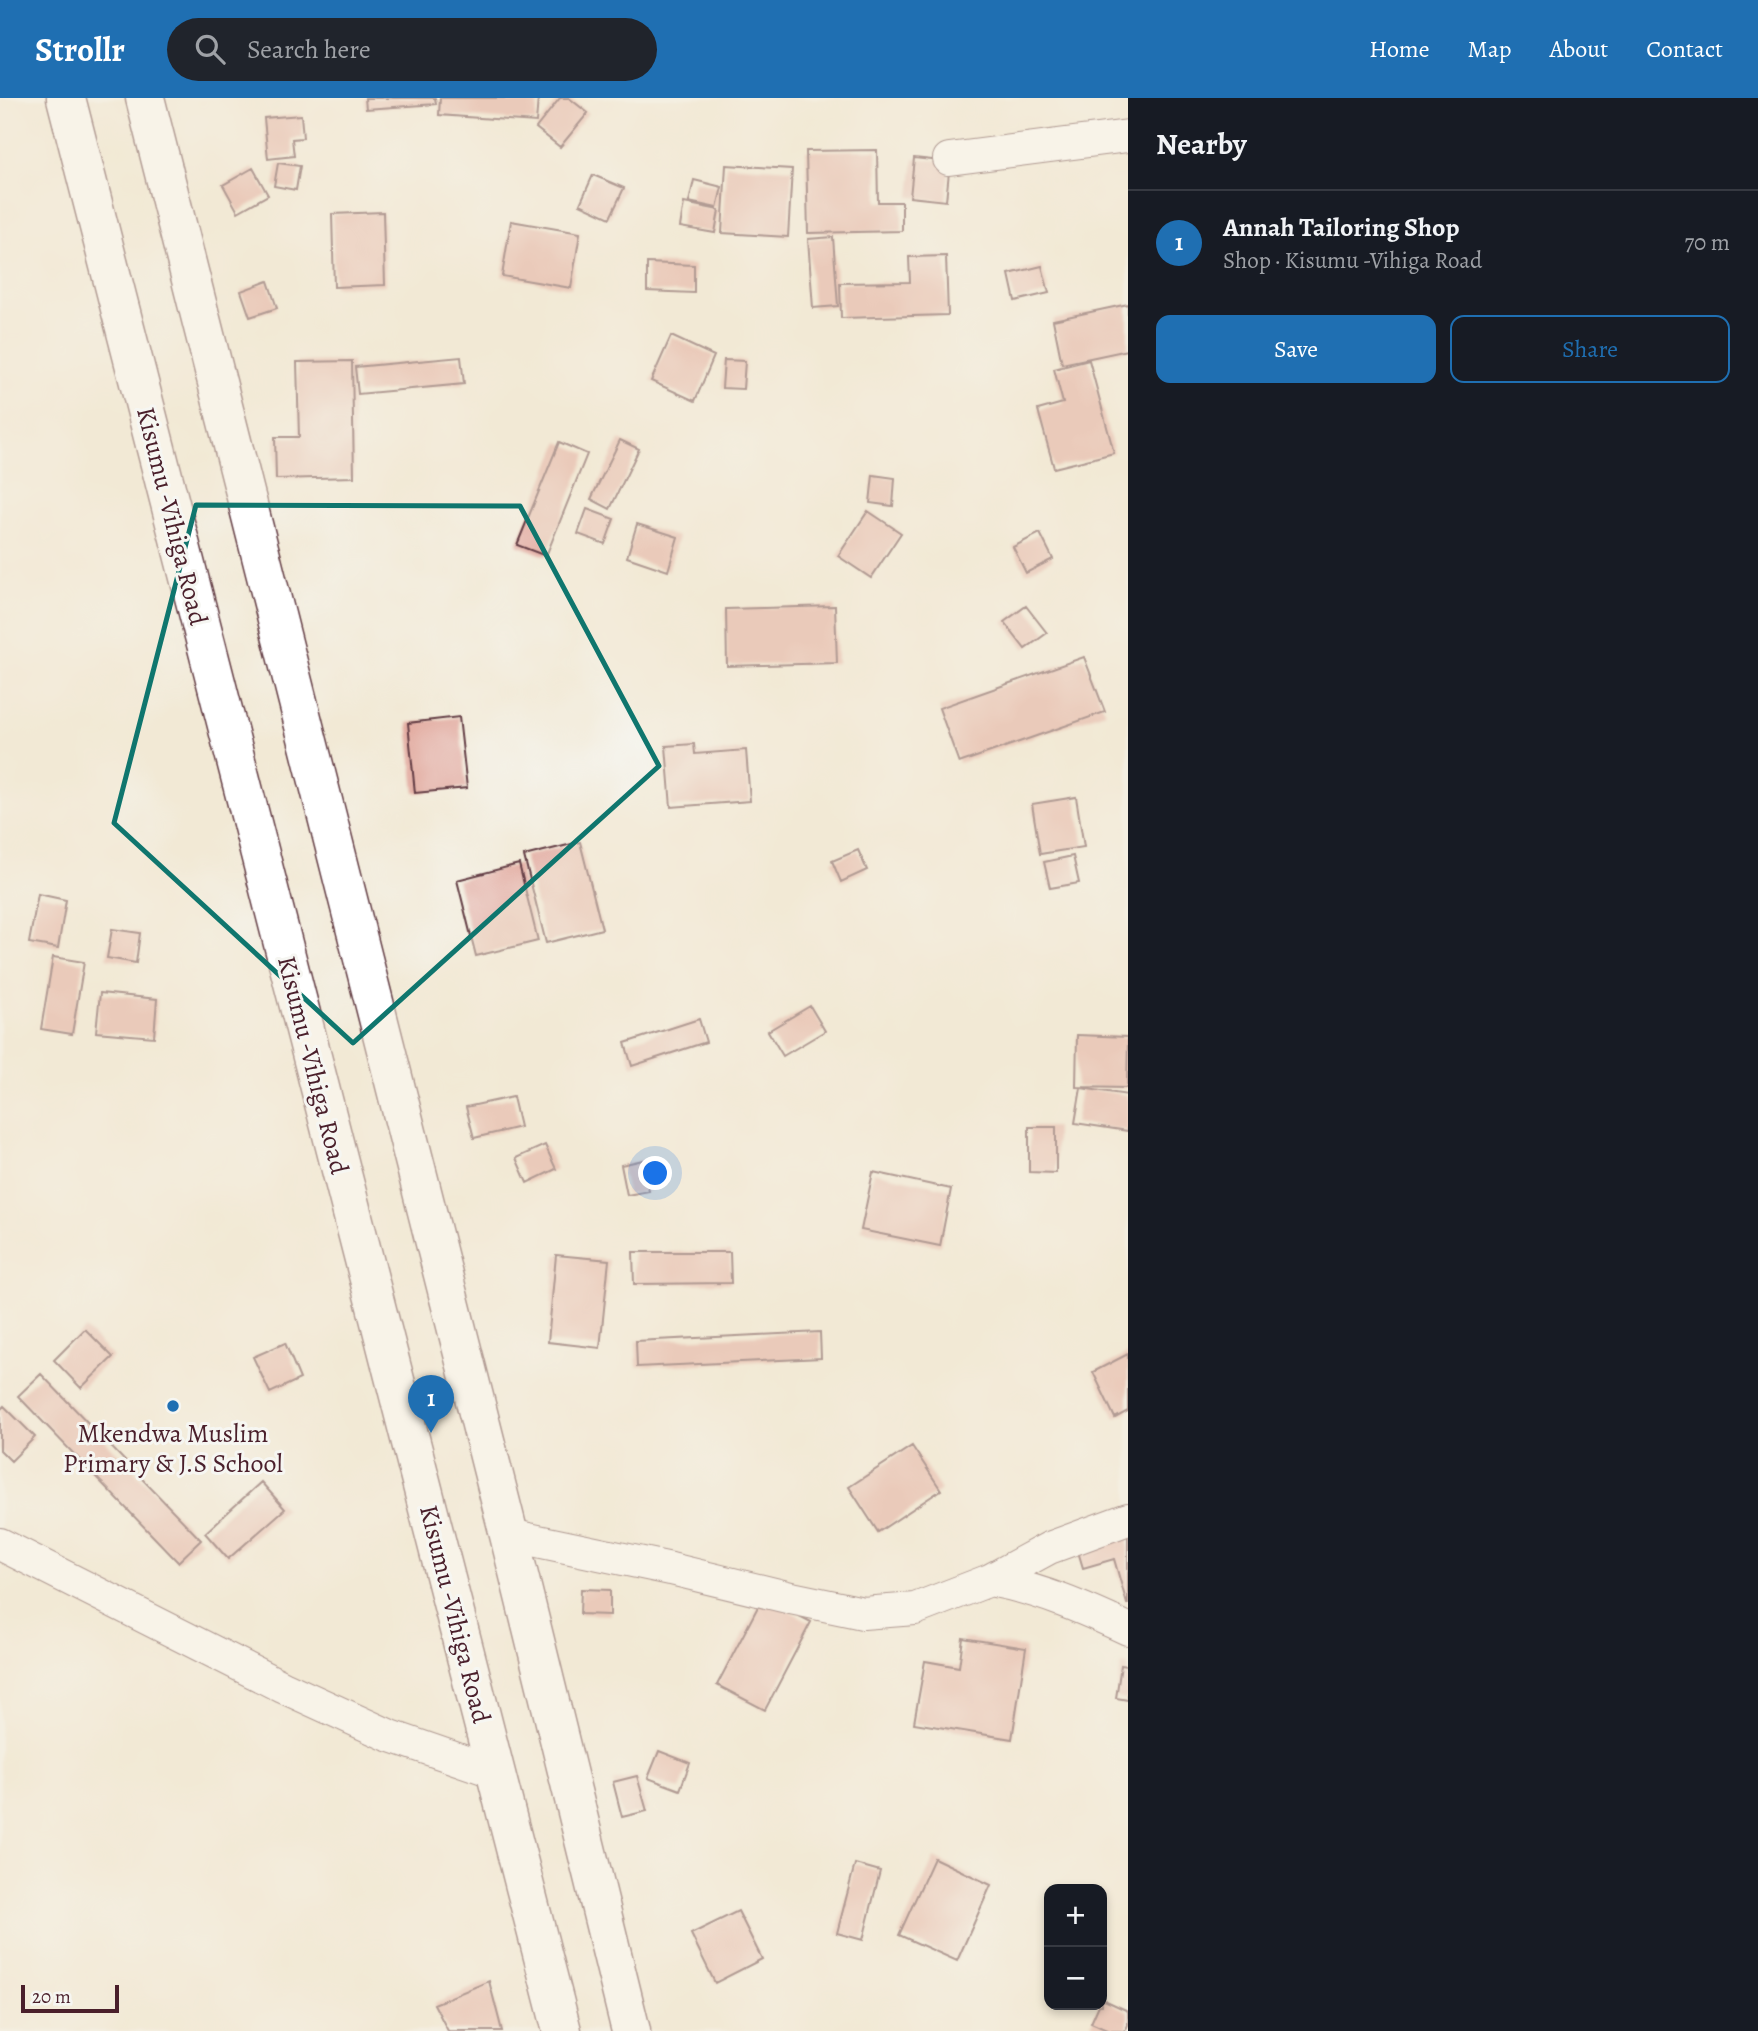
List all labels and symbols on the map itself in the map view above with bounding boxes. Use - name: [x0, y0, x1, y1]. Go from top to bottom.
- street label: Kisumu -Vihiga Road: [128, 403, 216, 629]
- street label: Kisumu -Vihiga Road: [269, 952, 357, 1178]
- your location: [638, 1156, 672, 1190]
- pin: 1: [408, 1375, 454, 1433]
- marker: Mkendwa Muslim Primary & J.S School: [165, 1398, 181, 1414]
- place label: Mkendwa Muslim Primary & J.S School: [63, 1416, 283, 1481]
- street label: Kisumu -Vihiga Road: [411, 1501, 499, 1727]
- scale bar: [21, 1982, 119, 2014]

